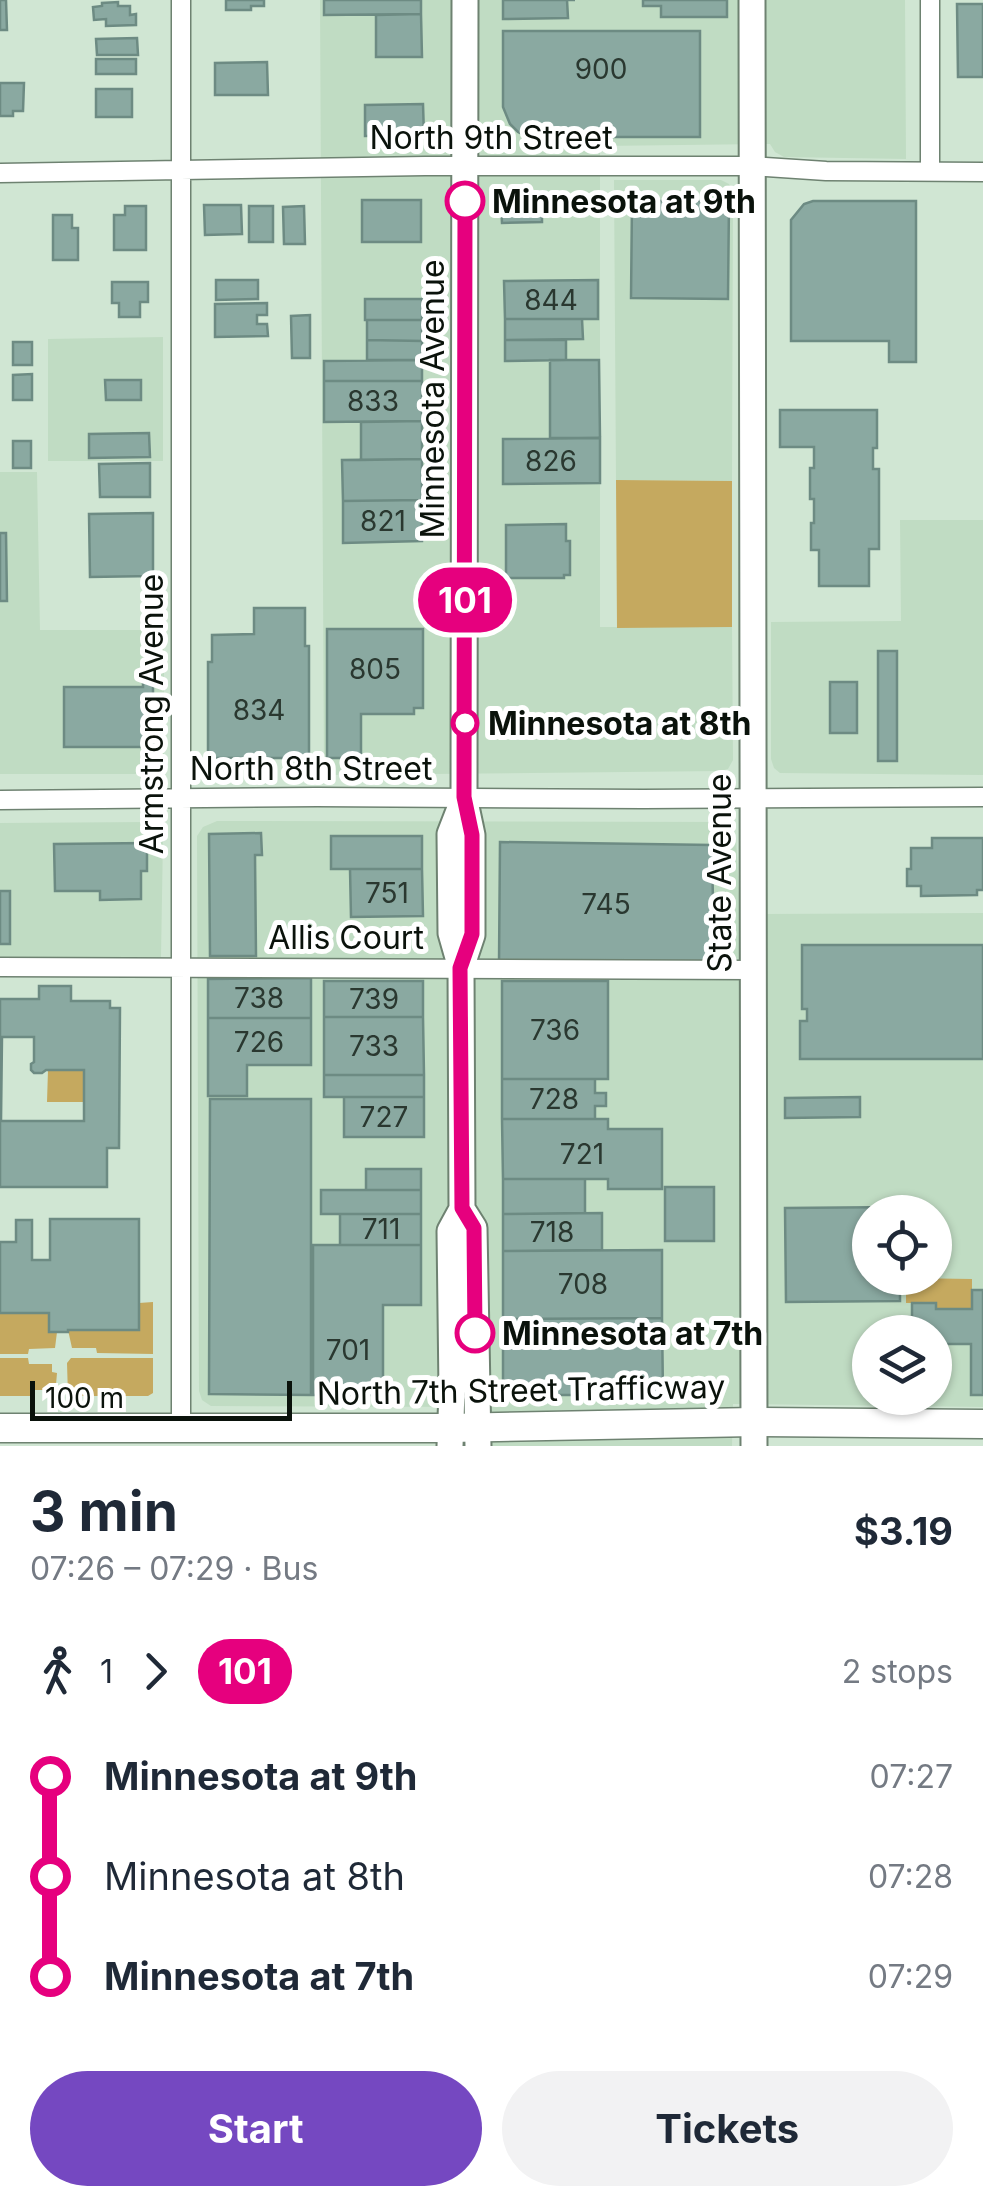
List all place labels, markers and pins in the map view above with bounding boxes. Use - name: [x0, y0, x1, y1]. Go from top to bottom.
- marker: Minnesota at 9th: [446, 182, 484, 220]
- place label: Minnesota at 9th: [492, 182, 756, 221]
- place label: Minnesota at 8th: [488, 704, 751, 743]
- marker: Minnesota at 8th: [452, 710, 478, 736]
- marker: Minnesota at 7th: [456, 1314, 494, 1352]
- place label: Minnesota at 7th: [502, 1314, 763, 1353]

